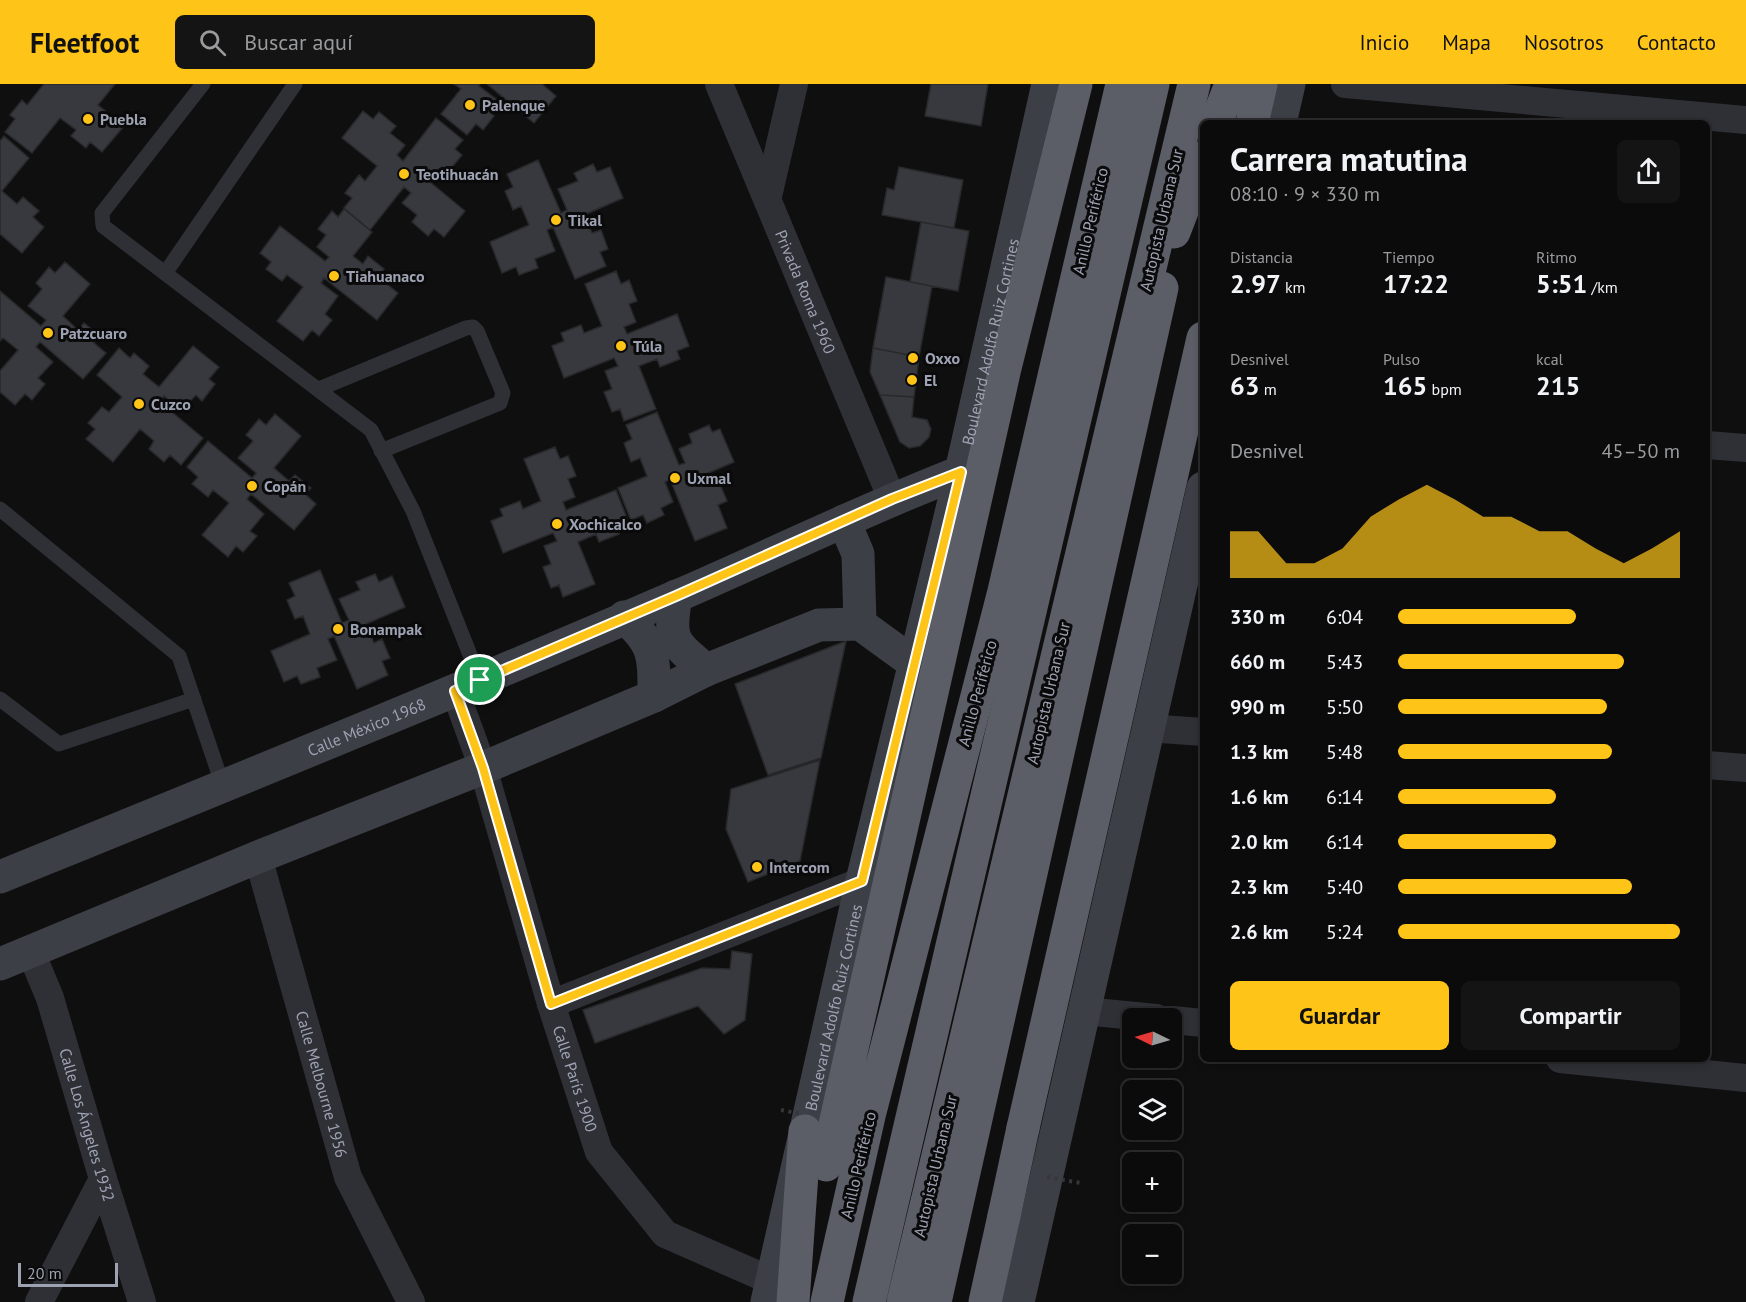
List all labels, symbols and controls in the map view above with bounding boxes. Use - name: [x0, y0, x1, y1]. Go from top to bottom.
- search box: [175, 15, 595, 69]
- text: Fleetfoot: [30, 24, 139, 61]
- icon: search: [196, 26, 229, 59]
- text: Buscar aquí: [244, 28, 353, 56]
- text: Inicio: [1360, 29, 1409, 56]
- text: Mapa: [1442, 29, 1491, 56]
- text: Nosotros: [1524, 29, 1604, 56]
- text: Contacto: [1637, 29, 1716, 56]
- place label: Palenque: [482, 95, 546, 115]
- marker: Palenque: [463, 98, 477, 112]
- place label: Puebla: [100, 109, 147, 129]
- marker: Puebla: [81, 112, 95, 126]
- text: Carrera matutina: [1230, 137, 1468, 180]
- button: share: [1617, 140, 1680, 203]
- street label: Autopista Urbana Sur: [1135, 147, 1187, 293]
- place label: Teotihuacán: [416, 164, 498, 184]
- street label: Anillo Periférico: [1068, 166, 1112, 276]
- marker: Teotihuacán: [397, 167, 411, 181]
- text: 08:10 · 9 × 330 m: [1230, 181, 1380, 207]
- place label: Tikal: [568, 210, 602, 230]
- marker: Tikal: [549, 213, 563, 227]
- street label: Privada Roma 1960: [771, 227, 840, 357]
- street label: Boulevard Adolfo Ruiz Cortines: [957, 236, 1023, 447]
- text: Distancia: [1230, 247, 1293, 267]
- text: Tiempo: [1383, 247, 1435, 267]
- text: Ritmo: [1536, 247, 1577, 267]
- place label: Tiahuanaco: [346, 266, 425, 286]
- text: 2.97: [1230, 267, 1281, 300]
- text: 17:22: [1383, 267, 1449, 300]
- text: 5:51: [1536, 267, 1587, 300]
- marker: Tiahuanaco: [327, 269, 341, 283]
- text: km: [1281, 277, 1306, 297]
- text: /km: [1587, 277, 1618, 297]
- place label: Patzcuaro: [60, 323, 127, 343]
- marker: Patzcuaro: [41, 326, 55, 340]
- place label: Túla: [633, 336, 662, 356]
- marker: Túla: [614, 339, 628, 353]
- place label: Oxxo: [925, 348, 961, 368]
- text: Desnivel: [1230, 349, 1289, 369]
- text: Pulso: [1383, 349, 1420, 369]
- text: kcal: [1536, 349, 1563, 369]
- marker: Oxxo: [906, 351, 920, 365]
- text: 63: [1230, 369, 1259, 402]
- text: 165: [1383, 369, 1427, 402]
- text: 215: [1536, 369, 1580, 402]
- place label: El: [924, 370, 937, 390]
- marker: El: [905, 373, 919, 387]
- text: m: [1259, 379, 1277, 399]
- text: bpm: [1427, 379, 1462, 399]
- place label: Cuzco: [151, 394, 191, 414]
- marker: Cuzco: [132, 397, 146, 411]
- text: Desnivel: [1230, 438, 1303, 464]
- text: 45–50 m: [1602, 438, 1680, 464]
- place label: Uxmal: [687, 468, 731, 488]
- marker: Uxmal: [668, 471, 682, 485]
- place label: Copán: [264, 476, 306, 496]
- marker: Copán: [245, 479, 259, 493]
- place label: Xochicalco: [569, 514, 642, 534]
- marker: Xochicalco: [550, 517, 564, 531]
- text: 330 m: [1230, 604, 1285, 630]
- text: 6:04: [1326, 604, 1363, 630]
- place label: Bonampak: [350, 619, 422, 639]
- street label: Autopista Urbana Sur: [1022, 620, 1074, 766]
- marker: Bonampak: [331, 622, 345, 636]
- street label: Anillo Periférico: [953, 638, 1001, 748]
- text: 660 m: [1230, 649, 1285, 675]
- text: 5:43: [1326, 649, 1363, 675]
- pin: [454, 654, 505, 705]
- icon: arrive: [463, 663, 496, 696]
- street label: Calle México 1968: [304, 694, 429, 760]
- text: 990 m: [1230, 694, 1285, 720]
- text: 5:50: [1326, 694, 1363, 720]
- text: 1.3 km: [1230, 739, 1289, 765]
- text: 5:48: [1326, 739, 1363, 765]
- text: 1.6 km: [1230, 784, 1289, 810]
- text: 6:14: [1326, 784, 1363, 810]
- text: 2.0 km: [1230, 829, 1289, 855]
- text: 6:14: [1326, 829, 1363, 855]
- place label: Intercom: [769, 857, 830, 877]
- marker: Intercom: [750, 860, 764, 874]
- text: 2.3 km: [1230, 874, 1289, 900]
- text: 5:40: [1326, 874, 1363, 900]
- street label: Boulevard Adolfo Ruiz Cortines: [800, 902, 867, 1113]
- text: 2.6 km: [1230, 919, 1289, 945]
- text: 5:24: [1326, 919, 1363, 945]
- button: Guardar: [1230, 981, 1449, 1050]
- button: Compartir: [1461, 981, 1680, 1050]
- north arrow: [1122, 1008, 1182, 1068]
- map controls: [1122, 1008, 1182, 1284]
- street label: Calle Melbourne 1956: [292, 1009, 352, 1160]
- street label: Calle París 1900: [549, 1023, 602, 1135]
- street label: Calle Los Ángeles 1932: [55, 1046, 119, 1204]
- button: layers: [1122, 1080, 1182, 1140]
- street label: Autopista Urbana Sur: [909, 1093, 961, 1239]
- street label: Anillo Periférico: [836, 1110, 880, 1220]
- button: +: [1122, 1152, 1182, 1212]
- button: −: [1122, 1224, 1182, 1284]
- scale bar: [18, 1260, 118, 1288]
- text: 20 m: [27, 1263, 62, 1283]

